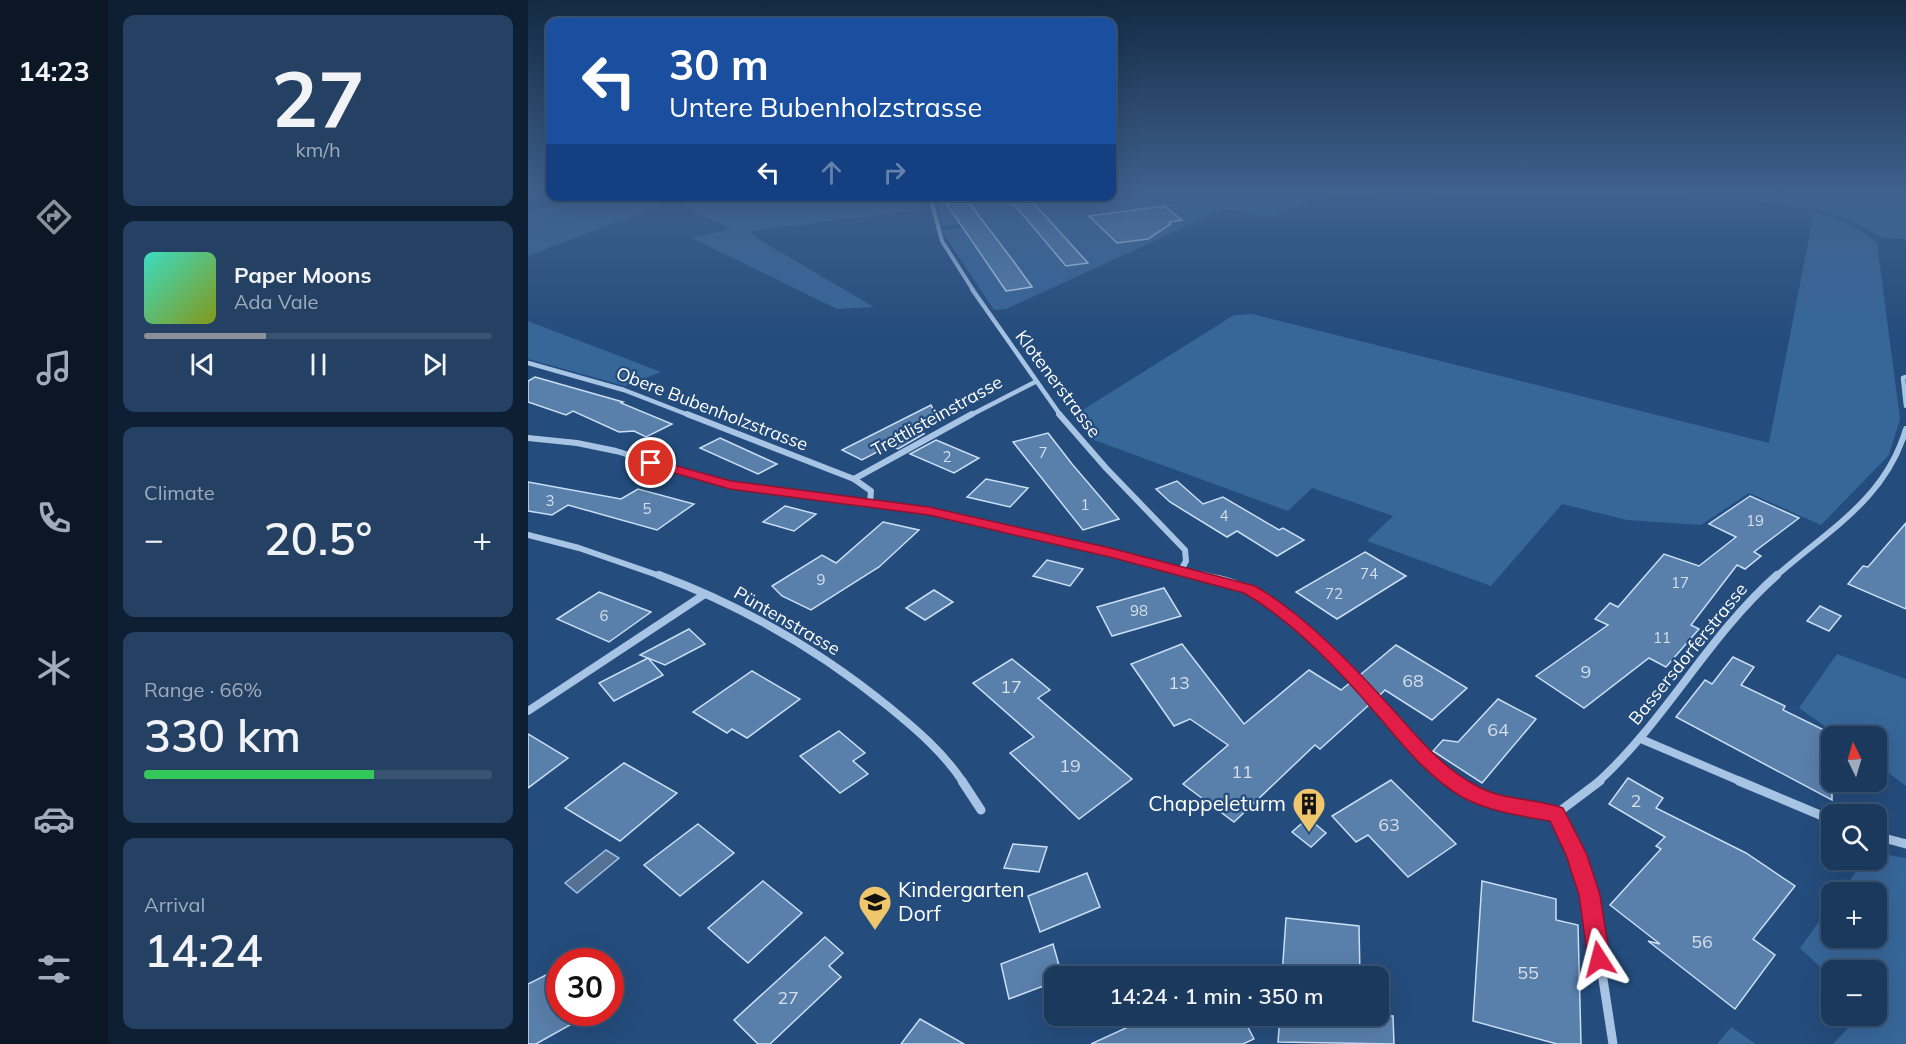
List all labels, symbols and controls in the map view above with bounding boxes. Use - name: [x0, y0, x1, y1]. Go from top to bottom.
- text: 30 m: [669, 38, 769, 91]
- icon: left: [570, 42, 648, 120]
- text: 27: [271, 49, 365, 147]
- text: 14:23: [18, 54, 90, 88]
- text: Untere Bubenholzstrasse: [669, 90, 982, 124]
- text: km/h: [295, 137, 341, 162]
- icon: left: [752, 156, 785, 189]
- icon: ahead: [815, 156, 848, 189]
- icon: right: [878, 156, 911, 189]
- icon: directions: [33, 196, 75, 238]
- text: Paper Moons: [234, 261, 372, 289]
- text: Ada Vale: [234, 289, 318, 314]
- street label: Klotenerstrasse: [1010, 325, 1106, 442]
- icon: music: [33, 347, 75, 389]
- icon: previous: [186, 348, 219, 381]
- icon: pause: [302, 348, 335, 381]
- icon: next: [418, 348, 451, 381]
- street label: Obere Bubenholzstrasse: [613, 361, 811, 456]
- street label: Trettlisteinstrasse: [867, 370, 1006, 461]
- pin: [625, 437, 676, 488]
- house number: 7: [1038, 443, 1048, 462]
- icon: arrive: [634, 446, 667, 479]
- house number: 2: [942, 447, 952, 466]
- text: Climate: [144, 480, 215, 505]
- house number: 3: [545, 491, 555, 510]
- house number: 1: [1080, 495, 1090, 514]
- icon: phone: [33, 497, 75, 539]
- house number: 5: [642, 499, 652, 518]
- house number: 4: [1219, 506, 1229, 525]
- text: 20.5°: [264, 510, 372, 566]
- house number: 19: [1746, 511, 1764, 530]
- text: −: [144, 518, 164, 559]
- text: +: [472, 518, 492, 559]
- house number: 74: [1360, 564, 1378, 583]
- house number: 9: [816, 570, 826, 589]
- house number: 17: [1671, 573, 1689, 592]
- street label: Bassersdorferstrasse: [1623, 578, 1752, 729]
- street label: Püntenstrasse: [730, 581, 845, 660]
- house number: 72: [1325, 584, 1343, 603]
- house number: 98: [1130, 601, 1148, 620]
- house number: 6: [599, 606, 609, 625]
- house number: 11: [1653, 628, 1671, 647]
- icon: climate: [33, 647, 75, 689]
- house number: 9: [1581, 660, 1591, 683]
- house number: 68: [1402, 669, 1424, 692]
- house number: 13: [1168, 671, 1190, 694]
- house number: 17: [1000, 675, 1022, 698]
- text: Range · 66%: [144, 677, 262, 702]
- text: 330 km: [144, 707, 301, 763]
- house number: 64: [1487, 718, 1509, 741]
- north arrow: [1821, 726, 1887, 792]
- map controls: [1821, 726, 1887, 1026]
- house number: 19: [1059, 754, 1081, 777]
- house number: 11: [1231, 760, 1253, 783]
- building icon: Chappeleturm: [1291, 786, 1327, 833]
- house number: 2: [1631, 789, 1641, 812]
- place label: Chappeleturm: [1148, 790, 1286, 816]
- icon: car: [33, 798, 75, 840]
- button: search: [1821, 804, 1887, 870]
- house number: 63: [1378, 813, 1400, 836]
- place label: Kindergarten Dorf: [898, 876, 1025, 926]
- button: +: [1821, 882, 1887, 948]
- school or university icon: Kindergarten Dorf: [857, 884, 893, 931]
- text: Arrival: [144, 892, 205, 917]
- text: 14:24: [144, 922, 263, 978]
- position arrow: [1567, 927, 1631, 991]
- house number: 56: [1691, 930, 1713, 953]
- icon: filters: [33, 948, 75, 990]
- speed limit sign: 30: [546, 948, 624, 1026]
- button: −: [1821, 960, 1887, 1026]
- house number: 55: [1517, 961, 1539, 984]
- text: 14:24 · 1 min · 350 m: [1109, 982, 1324, 1010]
- house number: 27: [777, 986, 799, 1009]

